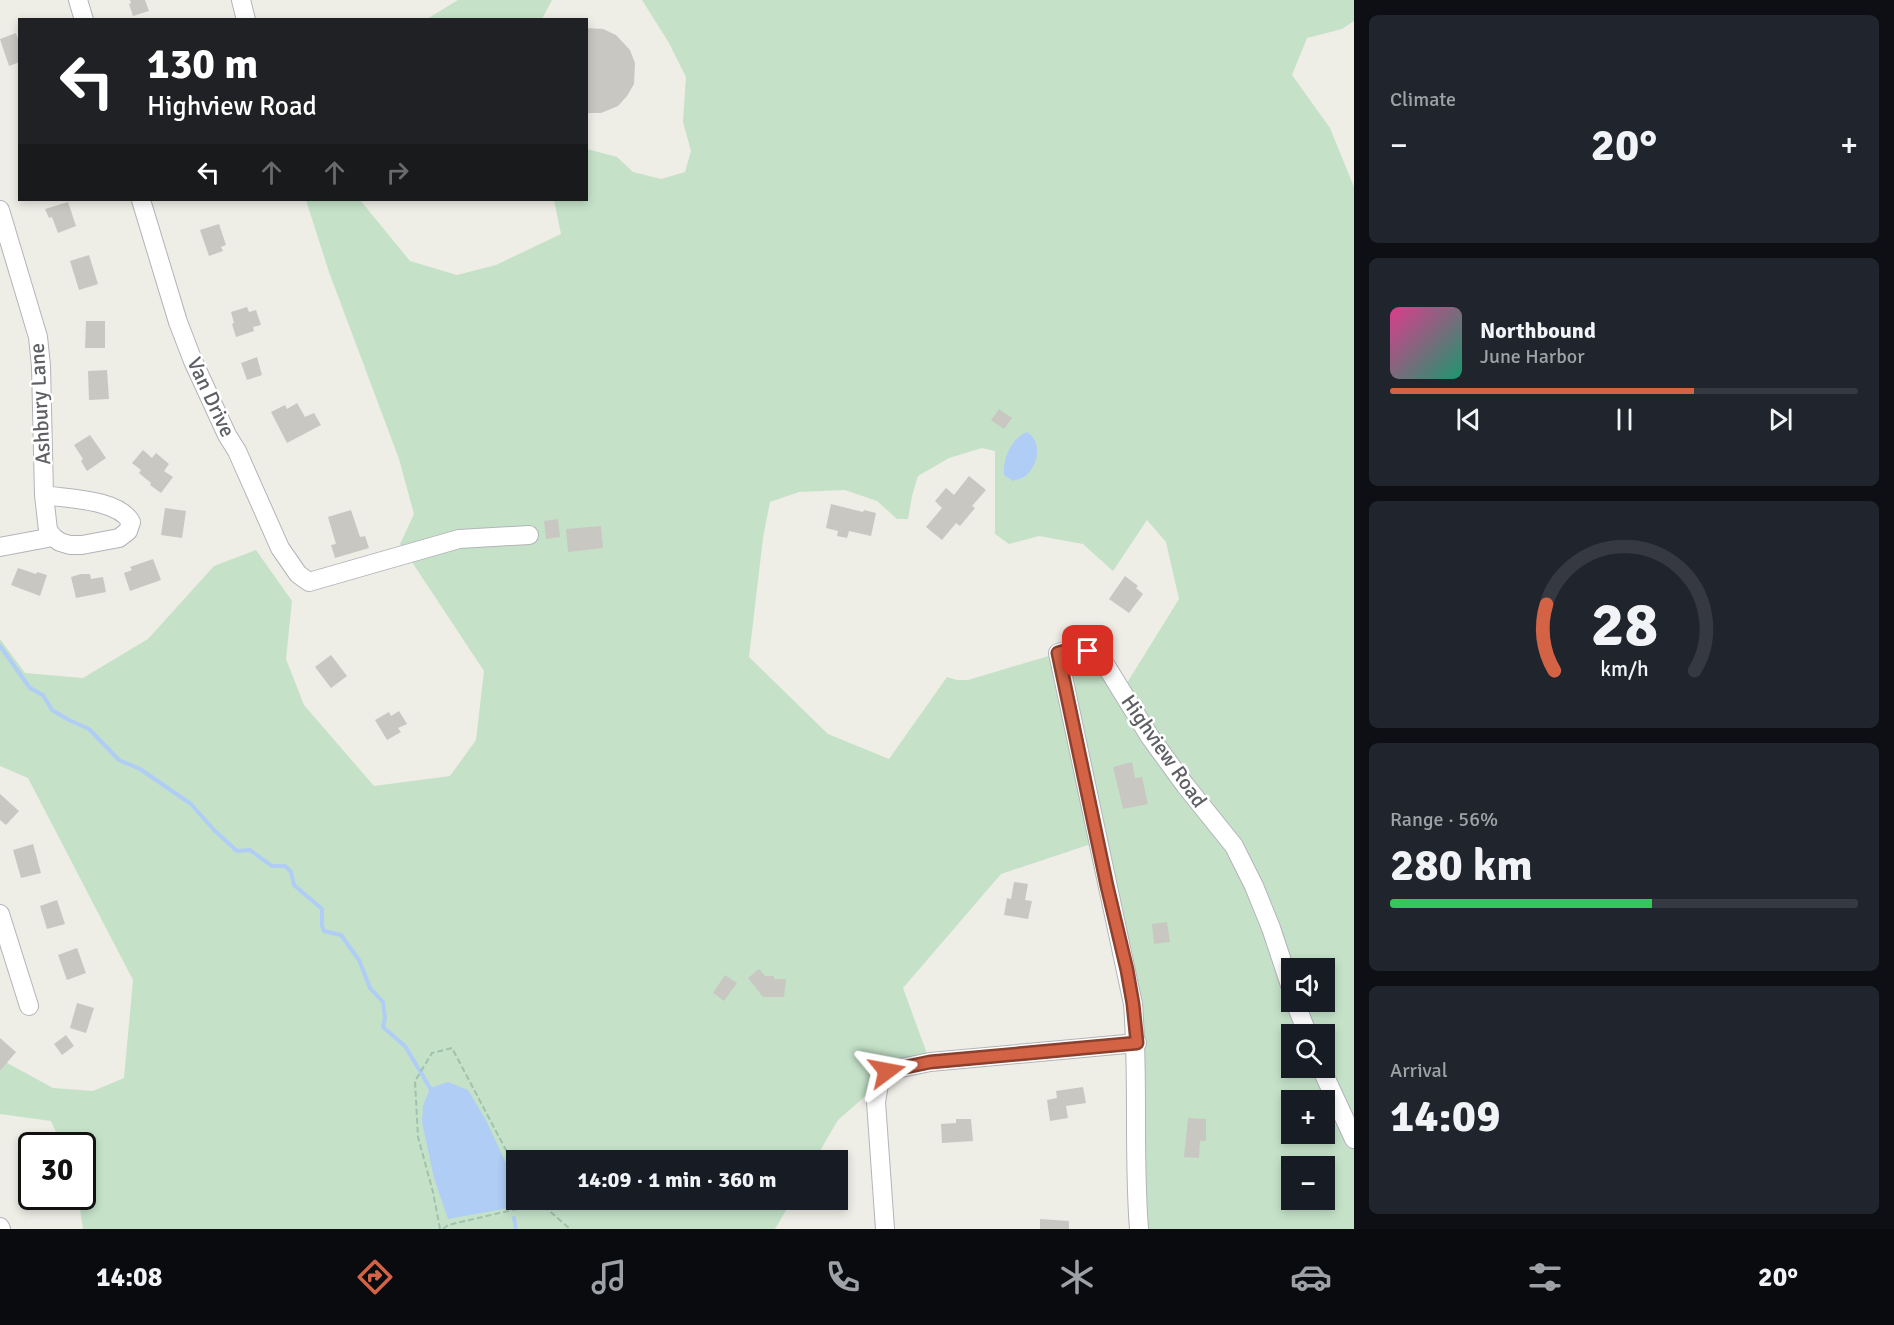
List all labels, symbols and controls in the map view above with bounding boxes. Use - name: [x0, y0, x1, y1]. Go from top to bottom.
- text: 130 m: [147, 39, 258, 90]
- icon: left: [48, 42, 126, 120]
- text: Climate: [1390, 87, 1456, 112]
- text: Highview Road: [147, 90, 317, 123]
- text: 20°: [1591, 118, 1657, 173]
- text: −: [1390, 125, 1408, 166]
- text: +: [1840, 125, 1858, 166]
- icon: left: [192, 156, 225, 189]
- icon: ahead: [255, 156, 288, 189]
- icon: ahead: [318, 156, 351, 189]
- icon: right: [381, 156, 414, 189]
- text: Northbound: [1480, 317, 1596, 344]
- street label: Ashbury Lane: [24, 342, 56, 466]
- text: June Harbor: [1480, 344, 1585, 369]
- street label: Van Drive: [181, 353, 241, 441]
- icon: previous: [1452, 403, 1485, 436]
- icon: pause: [1608, 403, 1641, 436]
- icon: next: [1764, 403, 1797, 436]
- text: 28: [1590, 587, 1658, 664]
- pin: [1062, 625, 1113, 676]
- icon: arrive: [1071, 634, 1104, 667]
- text: km/h: [1600, 657, 1648, 683]
- street label: Highview Road: [1115, 689, 1213, 813]
- text: Range · 56%: [1390, 807, 1498, 832]
- text: 280 km: [1390, 838, 1533, 893]
- map controls: [1281, 958, 1335, 1210]
- button: sound: [1281, 958, 1335, 1012]
- button: search: [1281, 1024, 1335, 1078]
- position arrow: [855, 1039, 919, 1103]
- text: Arrival: [1390, 1058, 1448, 1083]
- text: 14:09: [1390, 1089, 1500, 1144]
- button: +: [1281, 1090, 1335, 1144]
- speed limit sign: 30: [18, 1132, 96, 1210]
- button: −: [1281, 1156, 1335, 1210]
- text: 14:09 · 1 min · 360 m: [577, 1166, 777, 1193]
- icon: directions: [354, 1256, 396, 1298]
- icon: music: [588, 1256, 630, 1298]
- icon: phone: [822, 1256, 864, 1298]
- icon: climate: [1056, 1256, 1098, 1298]
- icon: car: [1290, 1256, 1332, 1298]
- icon: filters: [1524, 1256, 1566, 1298]
- text: 14:08: [96, 1261, 162, 1294]
- text: 20°: [1758, 1261, 1798, 1294]

